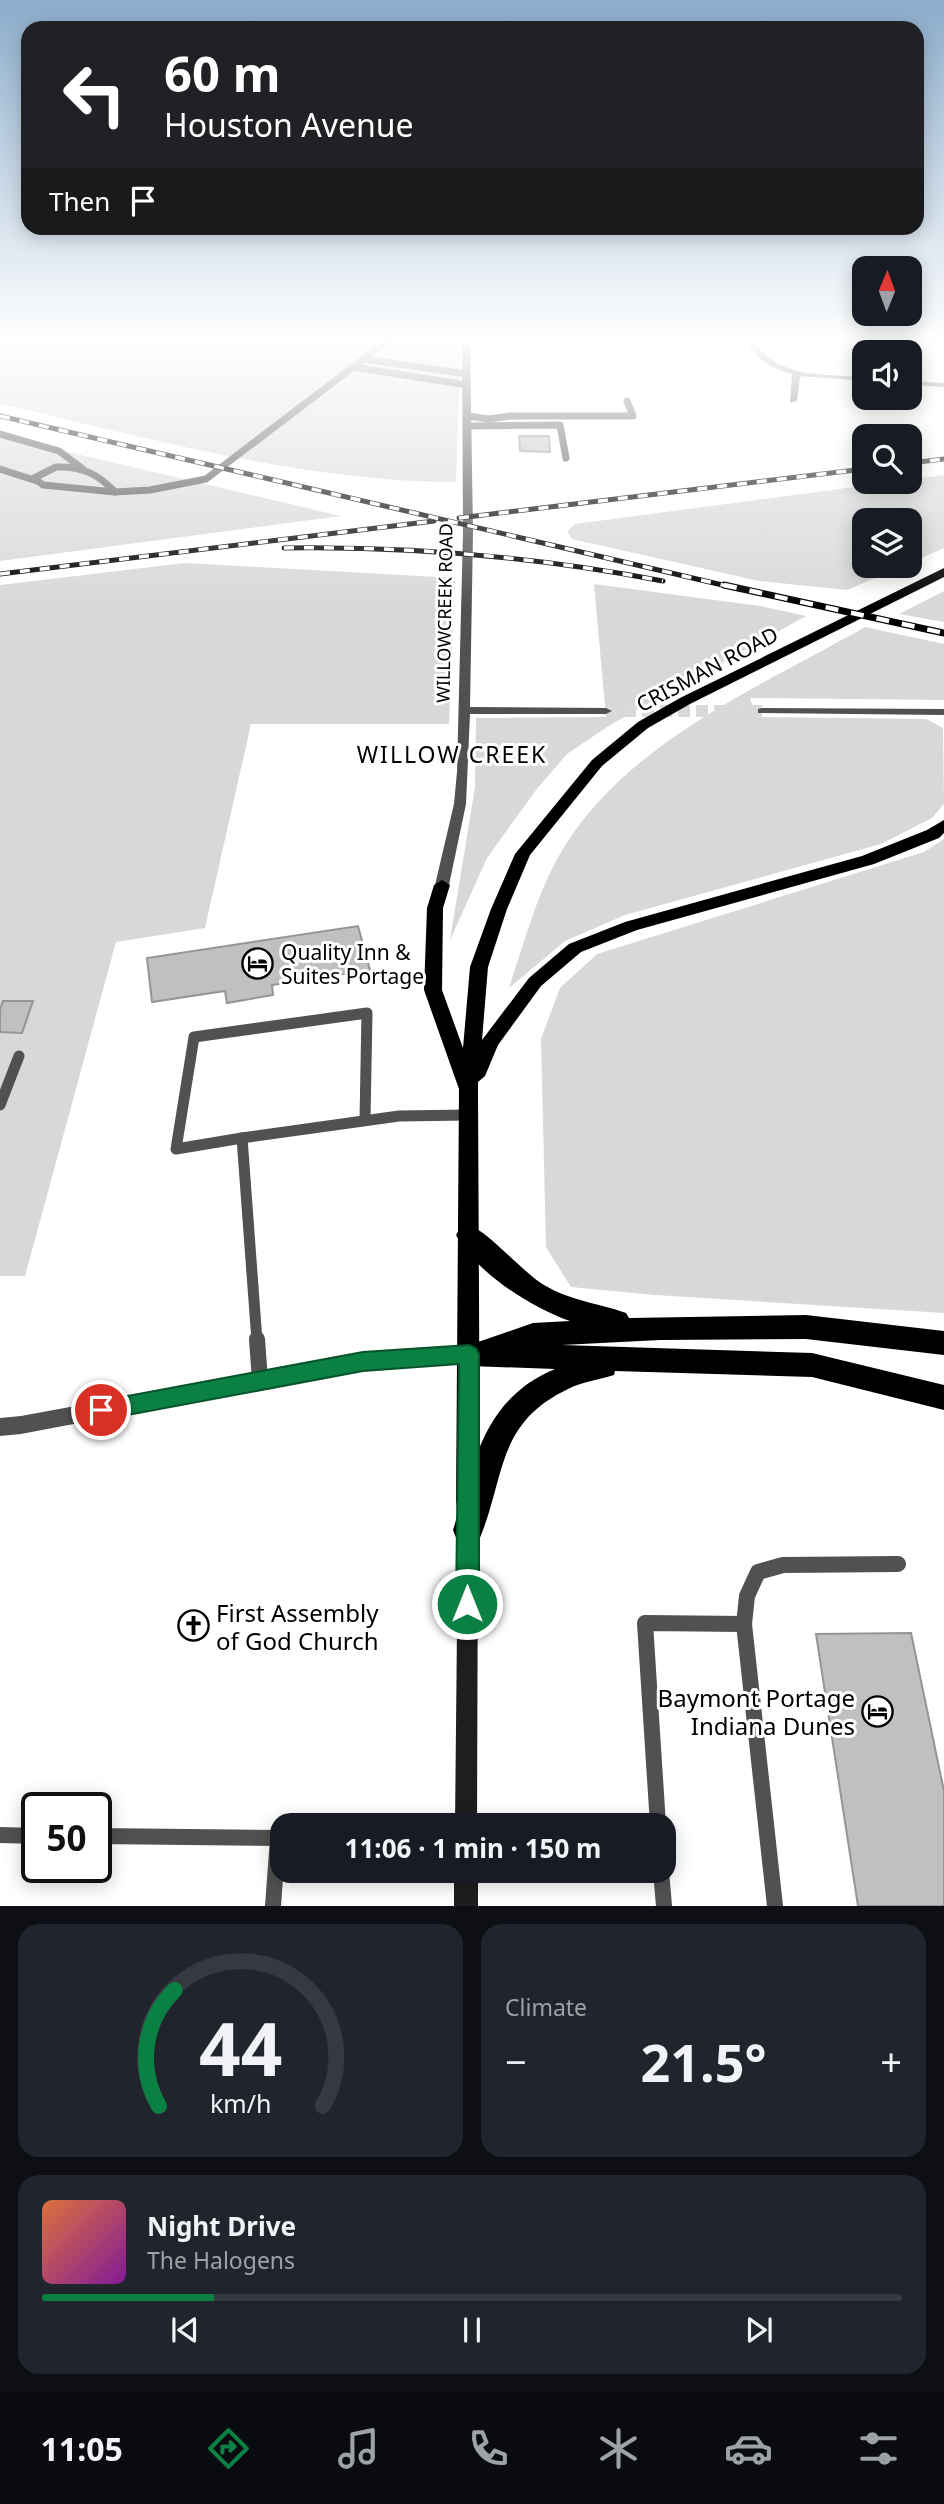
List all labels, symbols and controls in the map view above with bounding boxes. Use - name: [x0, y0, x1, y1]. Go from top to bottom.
- text: 60 m: [164, 40, 281, 106]
- icon: left: [49, 49, 140, 140]
- text: Houston Avenue: [164, 103, 414, 146]
- icon: arrive: [124, 182, 162, 220]
- text: Then: [49, 183, 110, 219]
- north arrow: [852, 256, 922, 326]
- map controls: [852, 256, 922, 578]
- button: sound: [852, 340, 922, 410]
- button: search: [852, 424, 922, 494]
- button: layers: [852, 508, 922, 578]
- street label: WILLOWCREEK ROAD: [430, 523, 458, 703]
- street label: CRISMAN ROAD: [631, 620, 783, 718]
- district label: WILLOW CREEK: [357, 738, 547, 770]
- place label: Quality Inn & Suites Portage: [281, 938, 424, 990]
- hotel icon: Quality Inn & Suites Portage: [241, 947, 275, 981]
- pin: [71, 1380, 131, 1440]
- icon: arrive: [82, 1391, 120, 1429]
- position arrow: [430, 1567, 504, 1641]
- place label: First Assembly of God Church: [216, 1596, 379, 1657]
- church icon: First Assembly of God Church: [176, 1609, 210, 1643]
- place label: Baymont Portage Indiana Dunes: [658, 1681, 855, 1742]
- hotel icon: Baymont Portage Indiana Dunes: [861, 1694, 895, 1728]
- speed limit sign: 50: [21, 1792, 112, 1883]
- text: 11:06 · 1 min · 150 m: [345, 1830, 601, 1866]
- text: Climate: [505, 1991, 587, 2023]
- text: 44: [199, 1999, 282, 2098]
- text: 21.5°: [641, 2026, 766, 2097]
- text: −: [505, 2035, 527, 2087]
- text: +: [880, 2035, 902, 2087]
- text: km/h: [210, 2086, 271, 2120]
- text: Night Drive: [147, 2208, 296, 2244]
- text: The Halogens: [147, 2244, 295, 2276]
- icon: previous: [166, 2311, 204, 2349]
- icon: pause: [453, 2311, 491, 2349]
- icon: next: [740, 2311, 778, 2349]
- icon: directions: [204, 2424, 253, 2473]
- icon: music: [334, 2424, 383, 2473]
- icon: phone: [464, 2424, 513, 2473]
- icon: climate: [594, 2424, 643, 2473]
- icon: car: [724, 2424, 773, 2473]
- icon: filters: [854, 2424, 903, 2473]
- text: 11:05: [41, 2427, 123, 2470]

